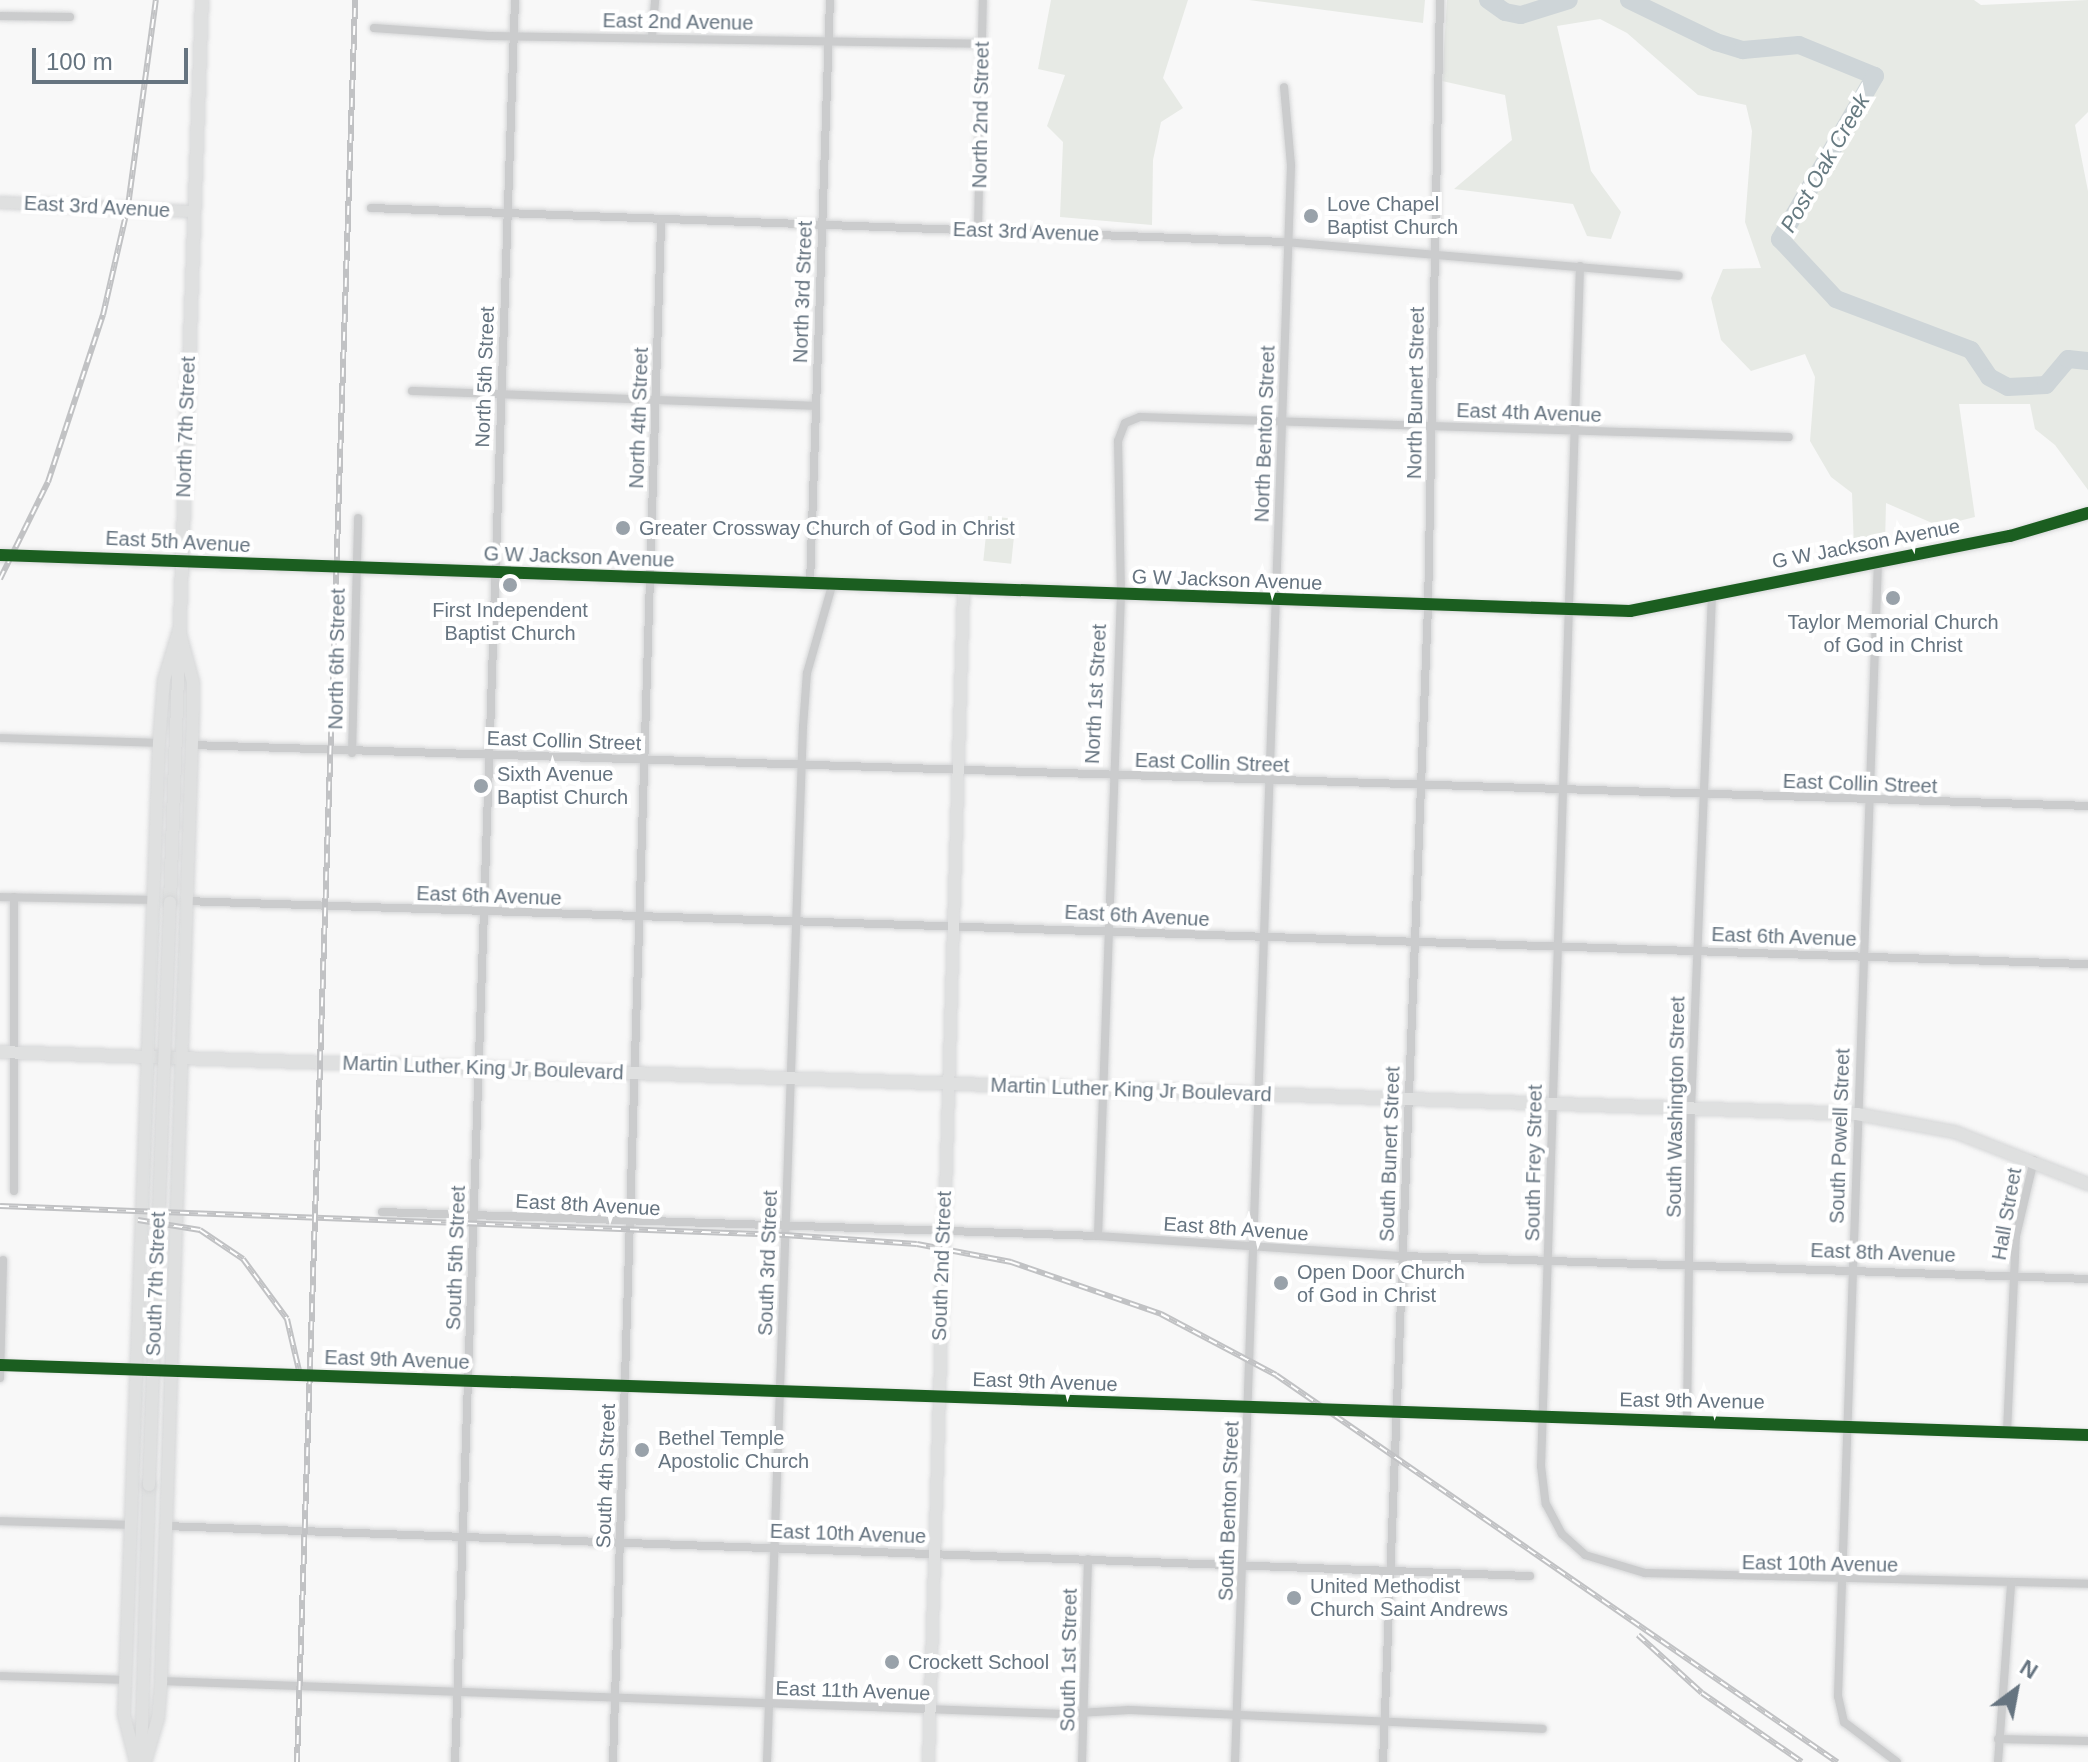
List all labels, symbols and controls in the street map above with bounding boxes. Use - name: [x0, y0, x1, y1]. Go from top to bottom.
- street label: East 2nd Avenue: [602, 9, 754, 35]
- scale bar: [36, 32, 192, 82]
- street label: North 2nd Street: [968, 41, 994, 189]
- text: 100 m: [46, 48, 113, 75]
- water label: Post Oak Creek: [1775, 89, 1875, 237]
- street label: East 3rd Avenue: [23, 191, 171, 223]
- place label: Love Chapel Baptist Church: [1327, 192, 1458, 239]
- marker: Love Chapel Baptist Church: [1302, 207, 1320, 225]
- street label: East 3rd Avenue: [952, 217, 1100, 247]
- street label: North 3rd Street: [789, 220, 817, 364]
- street label: North 5th Street: [471, 306, 499, 448]
- street label: North Bunert Street: [1402, 307, 1430, 479]
- street label: North Benton Street: [1250, 345, 1280, 523]
- street label: North 4th Street: [625, 347, 653, 489]
- street label: North 7th Street: [172, 356, 200, 498]
- street label: East 4th Avenue: [1455, 398, 1603, 428]
- street label: G W Jackson Avenue: [1770, 514, 1962, 574]
- place label: Greater Crossway Church of God in Christ: [639, 516, 1015, 540]
- marker: Greater Crossway Church of God in Christ: [614, 519, 632, 537]
- street label: East 5th Avenue: [104, 526, 252, 558]
- street label: G W Jackson Avenue: [483, 542, 675, 572]
- street label: G W Jackson Avenue: [1131, 565, 1323, 595]
- marker: First Independent Baptist Church: [501, 576, 519, 594]
- street label: North 6th Street: [324, 588, 350, 730]
- marker: Taylor Memorial Church of God in Christ: [1884, 589, 1902, 607]
- place label: First Independent Baptist Church: [432, 598, 588, 645]
- place label: Taylor Memorial Church of God in Christ: [1787, 610, 1999, 657]
- street label: North 1st Street: [1080, 623, 1112, 765]
- street label: East Collin Street: [486, 726, 642, 756]
- street label: East Collin Street: [1134, 748, 1290, 778]
- place label: Sixth Avenue Baptist Church: [497, 762, 628, 809]
- street label: East Collin Street: [1782, 769, 1938, 799]
- marker: Sixth Avenue Baptist Church: [472, 777, 490, 795]
- street label: East 6th Avenue: [415, 881, 563, 911]
- street label: East 6th Avenue: [1063, 900, 1211, 932]
- street label: East 6th Avenue: [1710, 922, 1858, 952]
- street label: South Washington Street: [1662, 996, 1690, 1218]
- street label: South Powell Street: [1825, 1048, 1855, 1224]
- street label: Martin Luther King Jr Boulevard: [342, 1051, 624, 1085]
- street label: South Bunert Street: [1375, 1066, 1405, 1242]
- street label: Martin Luther King Jr Boulevard: [990, 1073, 1272, 1107]
- street label: South Frey Street: [1521, 1084, 1547, 1242]
- street label: Hall Street: [1987, 1166, 2027, 1262]
- street label: South 5th Street: [441, 1185, 471, 1331]
- street label: East 8th Avenue: [514, 1189, 662, 1221]
- street label: South 3rd Street: [753, 1190, 783, 1336]
- street label: South 2nd Street: [927, 1191, 957, 1341]
- street label: South 7th Street: [141, 1211, 171, 1357]
- street label: East 8th Avenue: [1162, 1212, 1310, 1246]
- street label: East 8th Avenue: [1809, 1238, 1957, 1268]
- place label: Open Door Church of God in Christ: [1297, 1260, 1465, 1307]
- marker: Open Door Church of God in Christ: [1272, 1274, 1290, 1292]
- street label: East 9th Avenue: [323, 1345, 471, 1375]
- street label: East 9th Avenue: [971, 1367, 1119, 1397]
- street label: East 9th Avenue: [1619, 1388, 1765, 1414]
- street label: South 4th Street: [591, 1403, 621, 1549]
- street label: South Benton Street: [1214, 1421, 1244, 1601]
- place label: Bethel Temple Apostolic Church: [658, 1426, 809, 1473]
- marker: Bethel Temple Apostolic Church: [633, 1441, 651, 1459]
- street label: East 10th Avenue: [769, 1519, 927, 1549]
- street label: East 10th Avenue: [1741, 1551, 1899, 1577]
- place label: United Methodist Church Saint Andrews: [1310, 1574, 1509, 1621]
- street label: South 1st Street: [1056, 1588, 1082, 1732]
- marker: United Methodist Church Saint Andrews: [1285, 1589, 1303, 1607]
- place label: Crockett School: [908, 1650, 1049, 1674]
- north arrow: [1976, 1650, 2056, 1730]
- marker: Crockett School: [883, 1653, 901, 1671]
- text: N: [2016, 1654, 2042, 1684]
- street label: East 11th Avenue: [775, 1676, 931, 1706]

